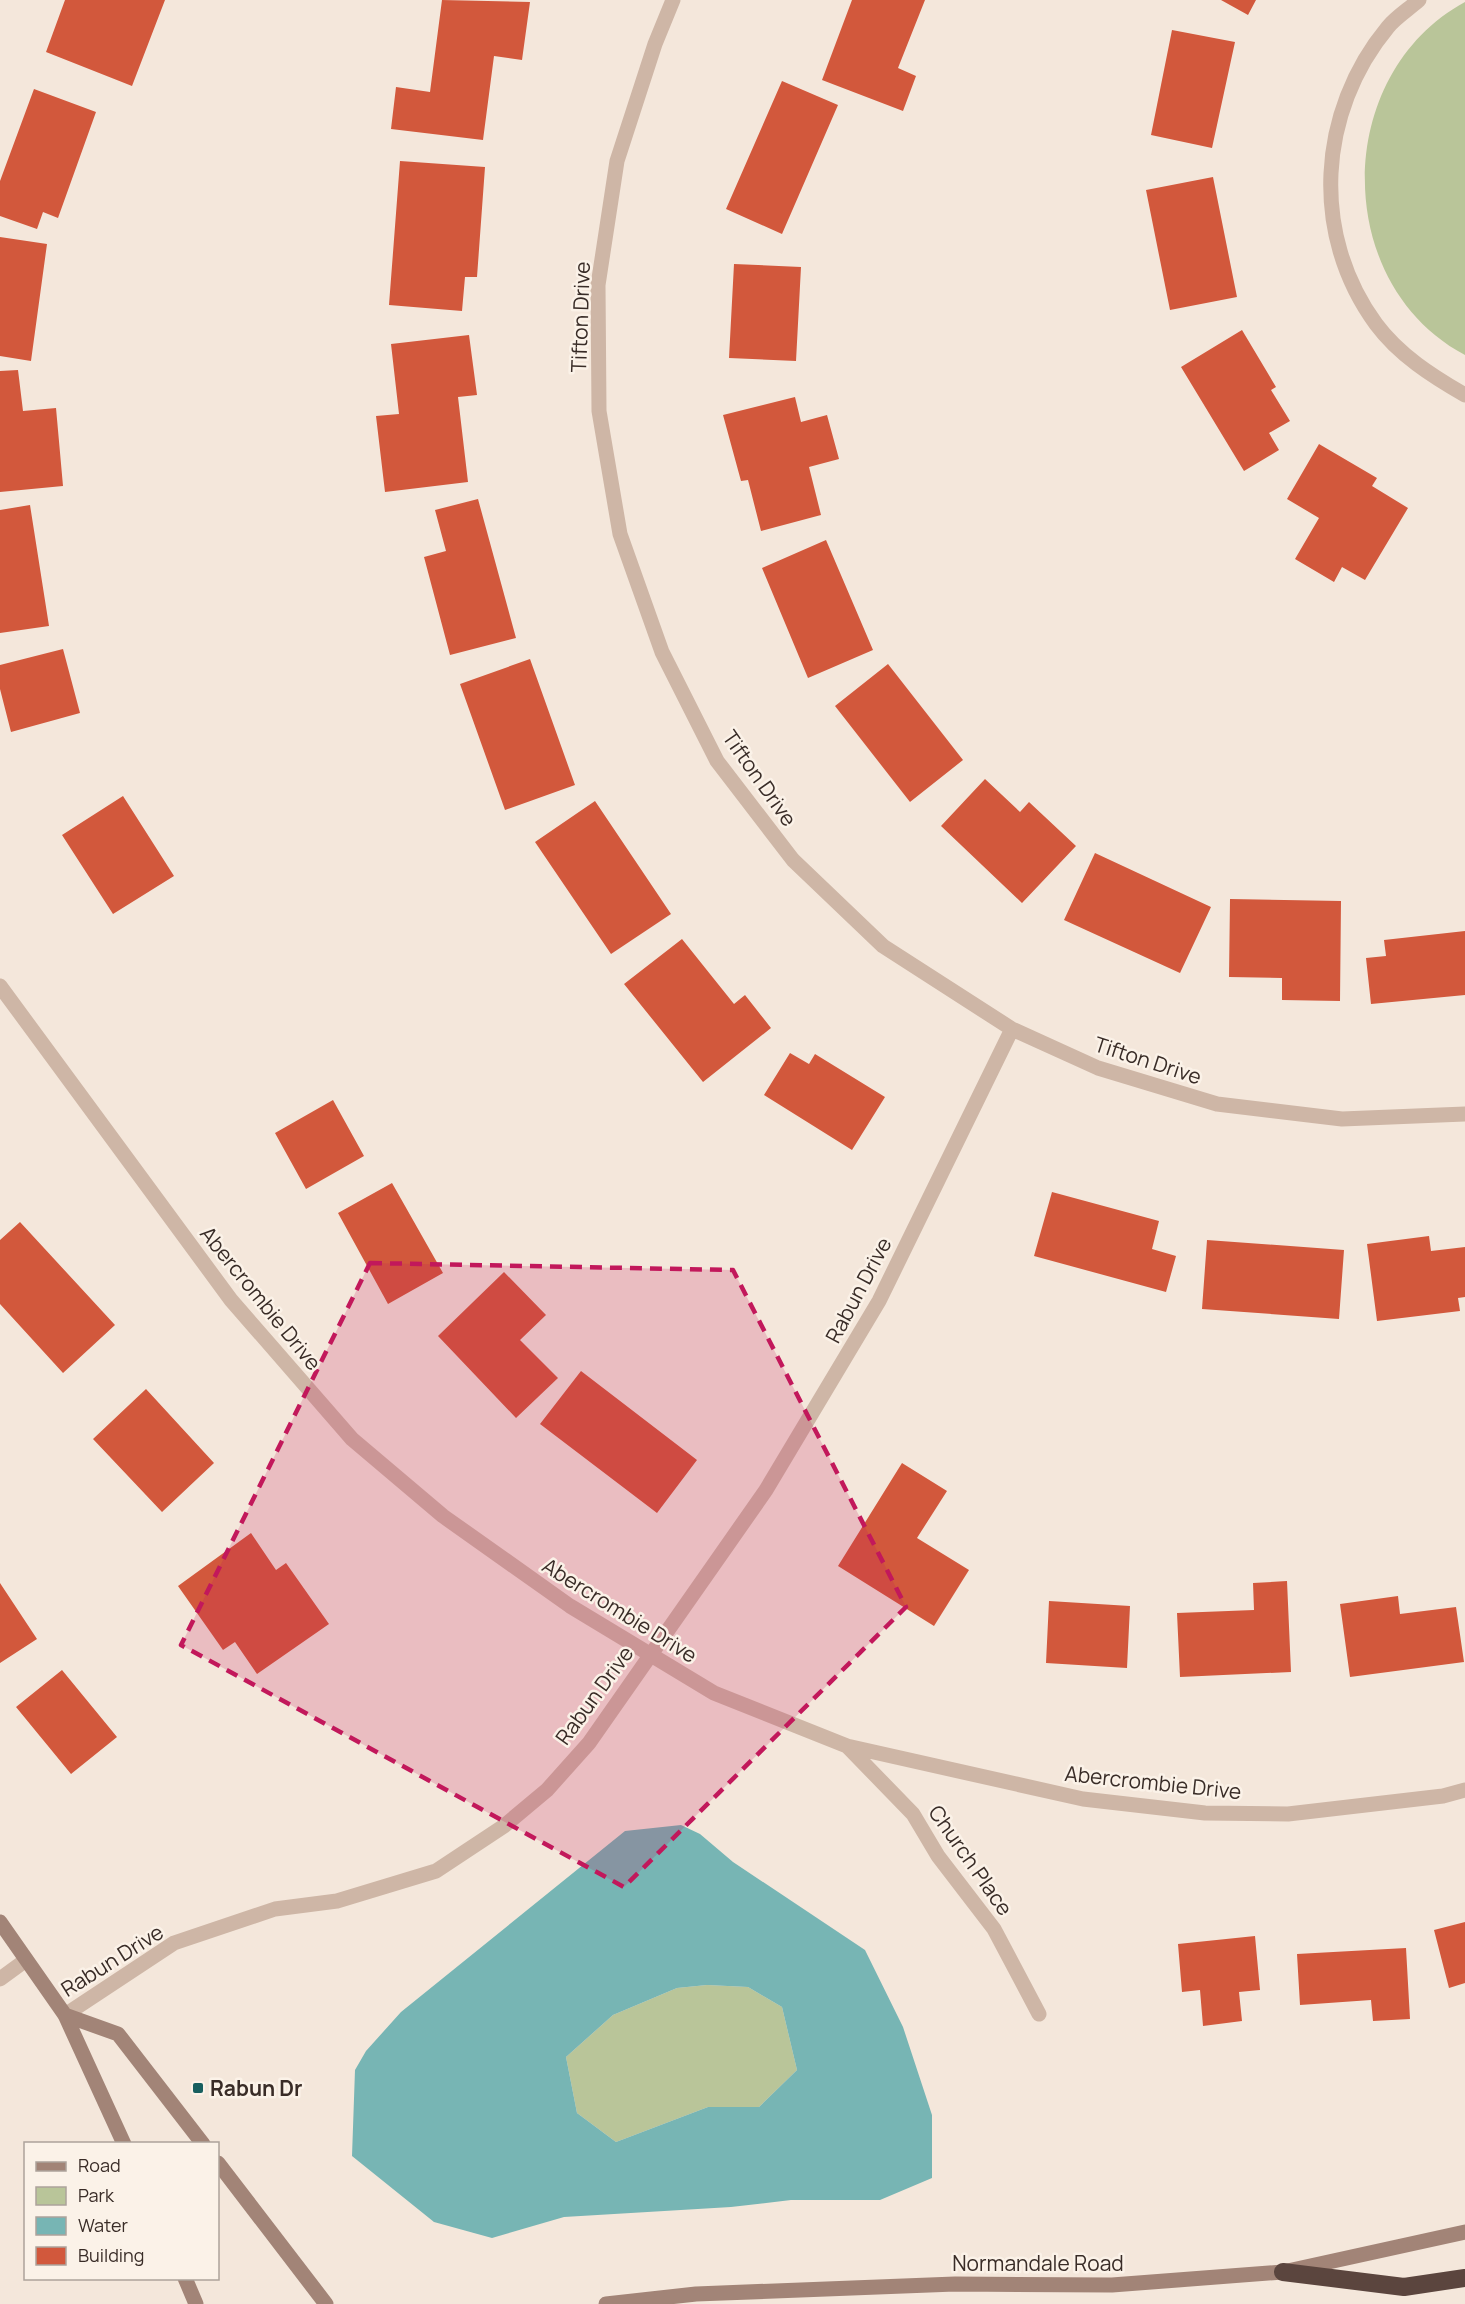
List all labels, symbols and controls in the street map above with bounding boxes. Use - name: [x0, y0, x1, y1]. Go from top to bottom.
- street label: Tifton Drive: [564, 261, 596, 373]
- street label: Tifton Drive: [717, 724, 803, 832]
- street label: Tifton Drive: [1091, 1030, 1205, 1090]
- street label: Abercrombie Drive: [194, 1220, 328, 1376]
- street label: Rabun Drive: [819, 1232, 897, 1348]
- street label: Abercrombie Drive: [537, 1551, 703, 1669]
- street label: Rabun Drive: [549, 1640, 639, 1750]
- street label: Abercrombie Drive: [1063, 1759, 1243, 1805]
- street label: Church Place: [923, 1799, 1019, 1921]
- street label: Rabun Drive: [56, 1917, 168, 2003]
- place label: Rabun Dr: [210, 2074, 302, 2102]
- marker: Rabun Dr: [191, 2081, 205, 2095]
- legend: [24, 2142, 219, 2280]
- text: Road: [78, 2153, 121, 2177]
- text: Park: [78, 2183, 115, 2207]
- text: Water: [78, 2213, 128, 2237]
- text: Building: [78, 2243, 144, 2267]
- street label: Normandale Road: [952, 2249, 1124, 2277]

